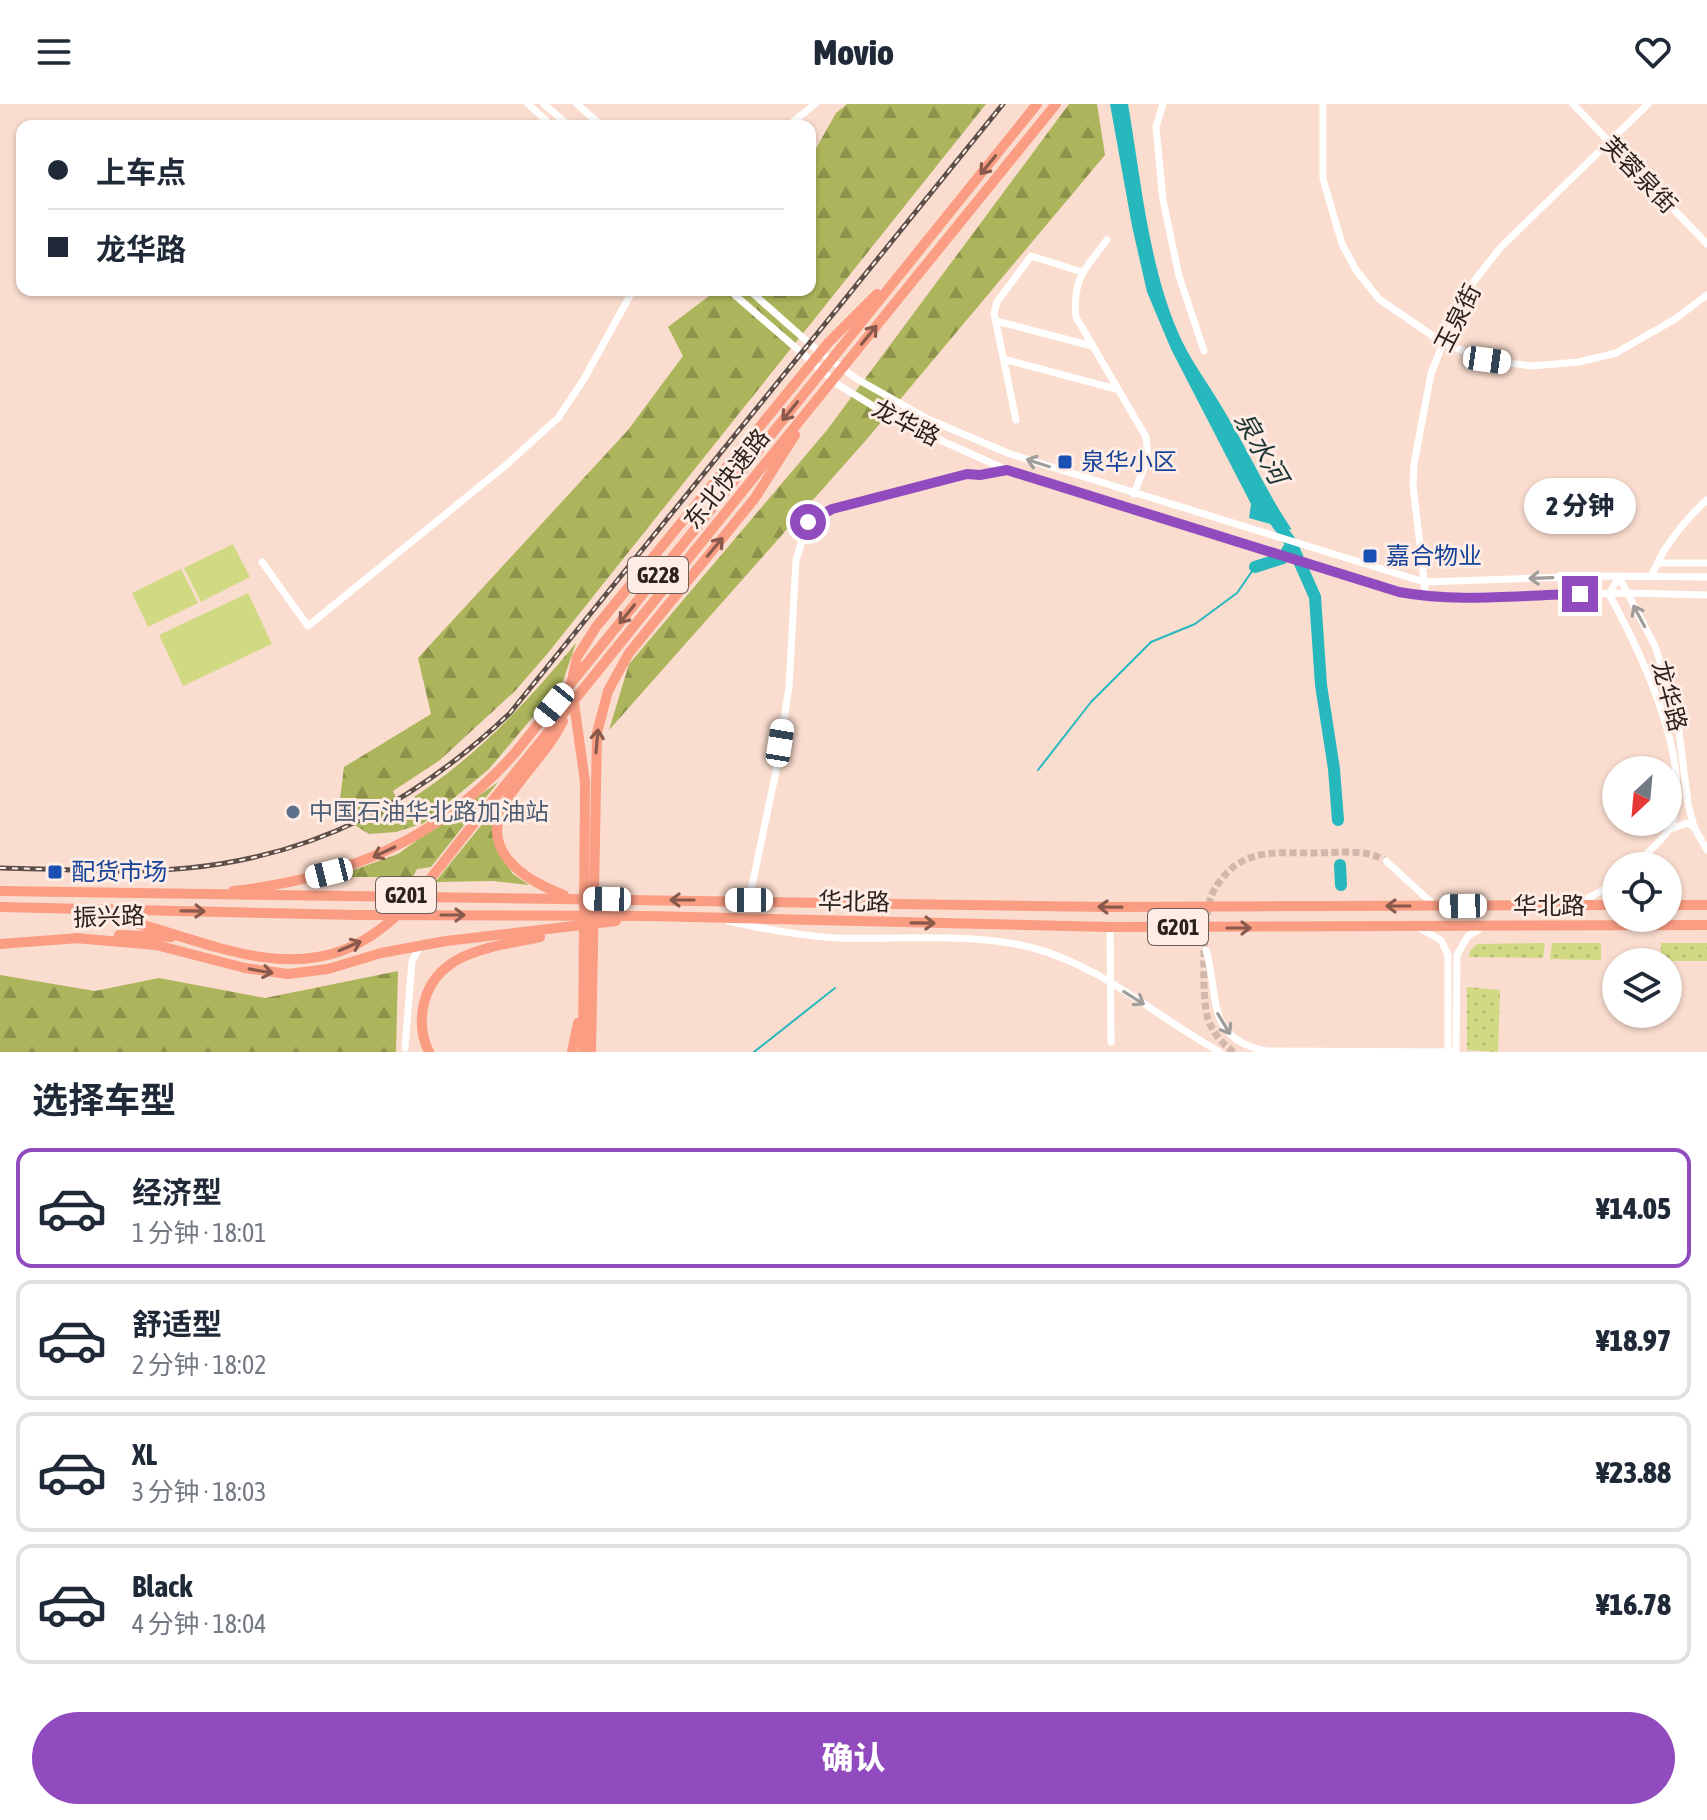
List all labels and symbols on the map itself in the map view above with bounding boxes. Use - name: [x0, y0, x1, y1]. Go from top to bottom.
- street label: 芙蓉泉街: [1596, 131, 1682, 219]
- one-way arrow: [979, 154, 997, 175]
- street label: 玉泉街: [1429, 280, 1486, 356]
- one-way arrow: [860, 325, 878, 346]
- car: [1462, 345, 1512, 375]
- street label: 龙华路: [868, 394, 944, 451]
- one-way arrow: [781, 400, 799, 421]
- water label: 泉水河: [1229, 407, 1296, 494]
- street label: 东北快速路: [678, 424, 775, 534]
- place label: 泉华小区: [1081, 448, 1177, 475]
- marker: 泉华小区: [1056, 453, 1074, 471]
- one-way arrow: [1026, 454, 1051, 469]
- callout: 2 分钟: [1524, 478, 1636, 534]
- route start: [790, 504, 826, 540]
- one-way arrow: [706, 537, 724, 558]
- place label: 嘉合物业: [1386, 542, 1482, 569]
- marker: 嘉合物业: [1361, 547, 1379, 565]
- road number: G228: [628, 557, 688, 593]
- one-way arrow: [1528, 570, 1555, 586]
- route end: [1562, 576, 1598, 612]
- one-way arrow: [618, 603, 636, 624]
- one-way arrow: [1631, 605, 1647, 629]
- street label: 龙华路: [1647, 658, 1692, 734]
- car: [530, 679, 578, 731]
- car: [764, 717, 796, 769]
- one-way arrow: [590, 729, 605, 755]
- north arrow: [1602, 756, 1682, 836]
- place label: 中国石油华北路加油站: [309, 798, 549, 825]
- marker: 中国石油华北路加油站: [284, 803, 302, 821]
- one-way arrow: [373, 845, 397, 860]
- car: [303, 856, 355, 890]
- place label: 配货市场: [71, 858, 167, 885]
- marker: 配货市场: [46, 863, 64, 881]
- road number: G201: [376, 877, 436, 913]
- car: [583, 887, 631, 911]
- street label: 华北路: [818, 887, 890, 916]
- car: [725, 888, 773, 912]
- one-way arrow: [669, 892, 696, 907]
- street label: 华北路: [1513, 892, 1585, 919]
- car: [1439, 894, 1487, 918]
- one-way arrow: [1385, 898, 1412, 914]
- one-way arrow: [1097, 899, 1124, 914]
- street label: 振兴路: [73, 902, 145, 931]
- one-way arrow: [179, 904, 206, 919]
- one-way arrow: [439, 907, 466, 923]
- road number: G201: [1148, 909, 1208, 945]
- one-way arrow: [909, 916, 936, 931]
- one-way arrow: [1225, 920, 1252, 935]
- one-way arrow: [337, 938, 362, 953]
- one-way arrow: [248, 964, 274, 979]
- one-way arrow: [1122, 991, 1145, 1007]
- one-way arrow: [1216, 1012, 1232, 1035]

